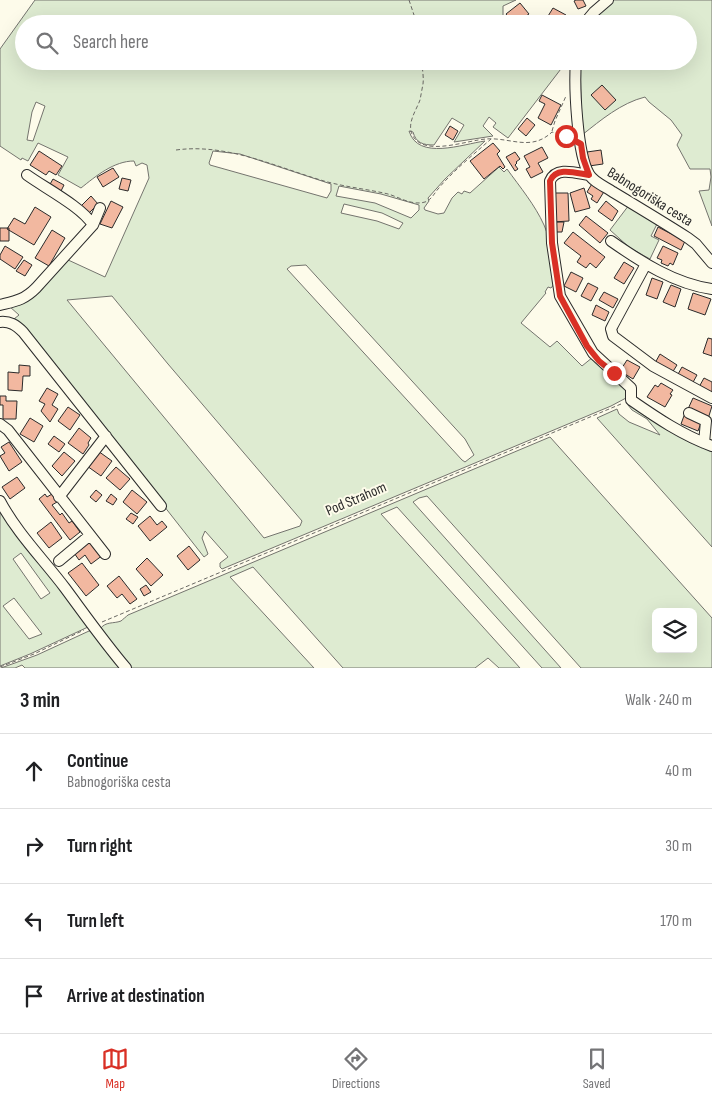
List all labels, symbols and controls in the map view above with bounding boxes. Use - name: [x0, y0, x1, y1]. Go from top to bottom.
- search box: [15, 15, 697, 70]
- icon: search: [33, 29, 61, 57]
- text: Search here: [73, 31, 149, 54]
- route start: [555, 125, 578, 148]
- street label: Babnogoriška cesta: [604, 163, 697, 231]
- route end: [603, 362, 626, 385]
- street label: Pod Strahom: [323, 478, 389, 520]
- map controls: [652, 608, 697, 653]
- button: layers: [652, 608, 697, 653]
- text: 3 min: [20, 688, 60, 713]
- text: Walk · 240 m: [625, 691, 692, 710]
- text: Continue: [67, 750, 128, 773]
- icon: ahead: [20, 757, 48, 785]
- text: 40 m: [665, 762, 692, 781]
- text: Babnogoriška cesta: [67, 773, 171, 792]
- icon: right: [20, 832, 48, 860]
- text: Turn right: [67, 835, 132, 858]
- text: 30 m: [665, 837, 692, 856]
- icon: left: [20, 907, 48, 935]
- text: Turn left: [67, 910, 124, 933]
- text: 170 m: [660, 912, 692, 931]
- icon: arrive: [20, 982, 48, 1010]
- text: Arrive at destination: [67, 985, 205, 1008]
- tab: Map: [101, 1045, 129, 1092]
- tab: Directions: [332, 1045, 380, 1092]
- tab: Saved: [583, 1045, 611, 1092]

